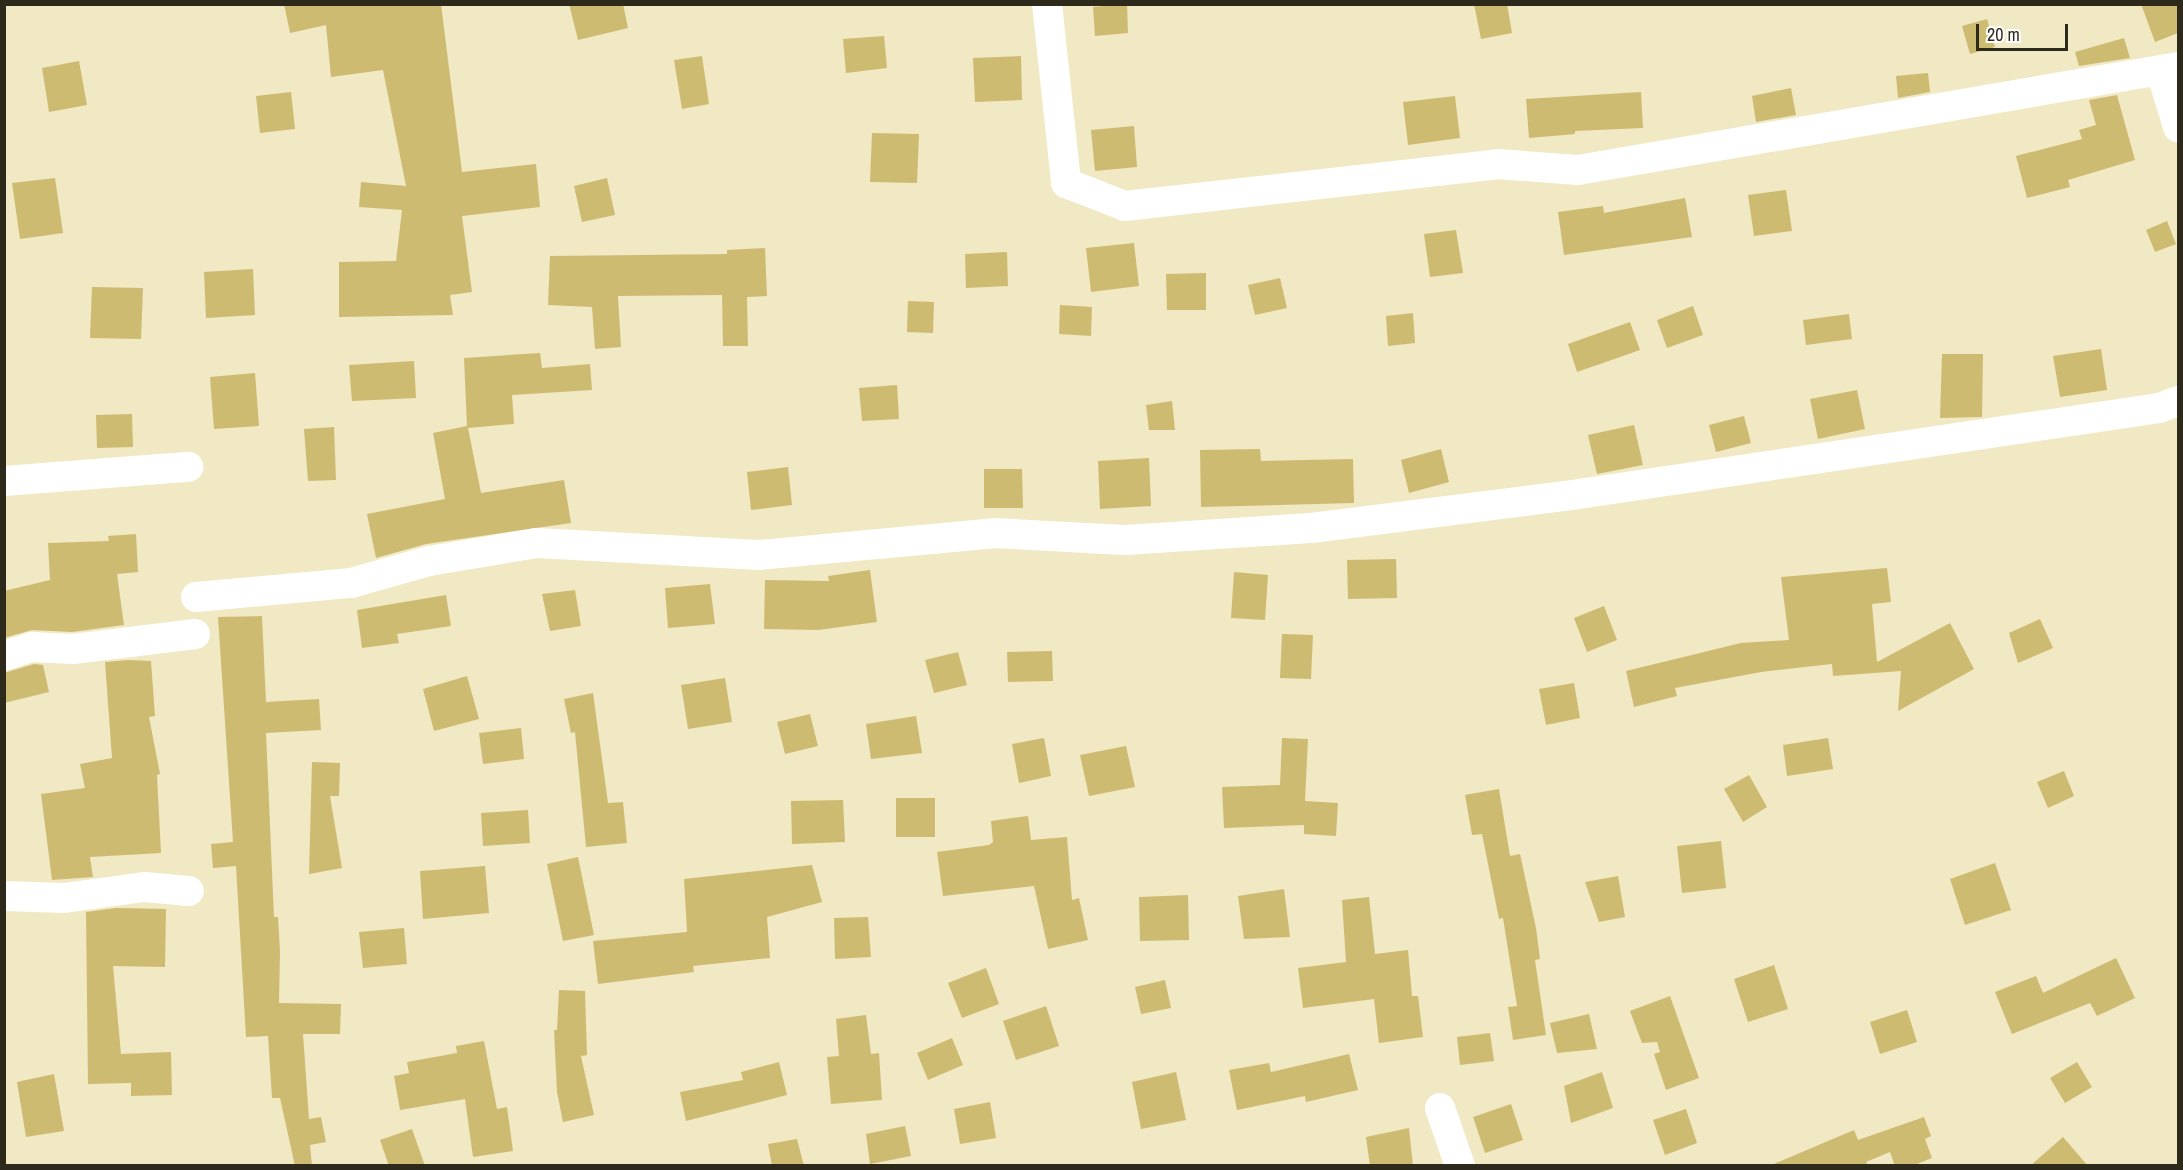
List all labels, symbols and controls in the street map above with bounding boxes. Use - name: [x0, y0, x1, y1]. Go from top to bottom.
- scale bar: [1979, 12, 2070, 50]
- text: 20 m: [1987, 22, 2020, 47]

